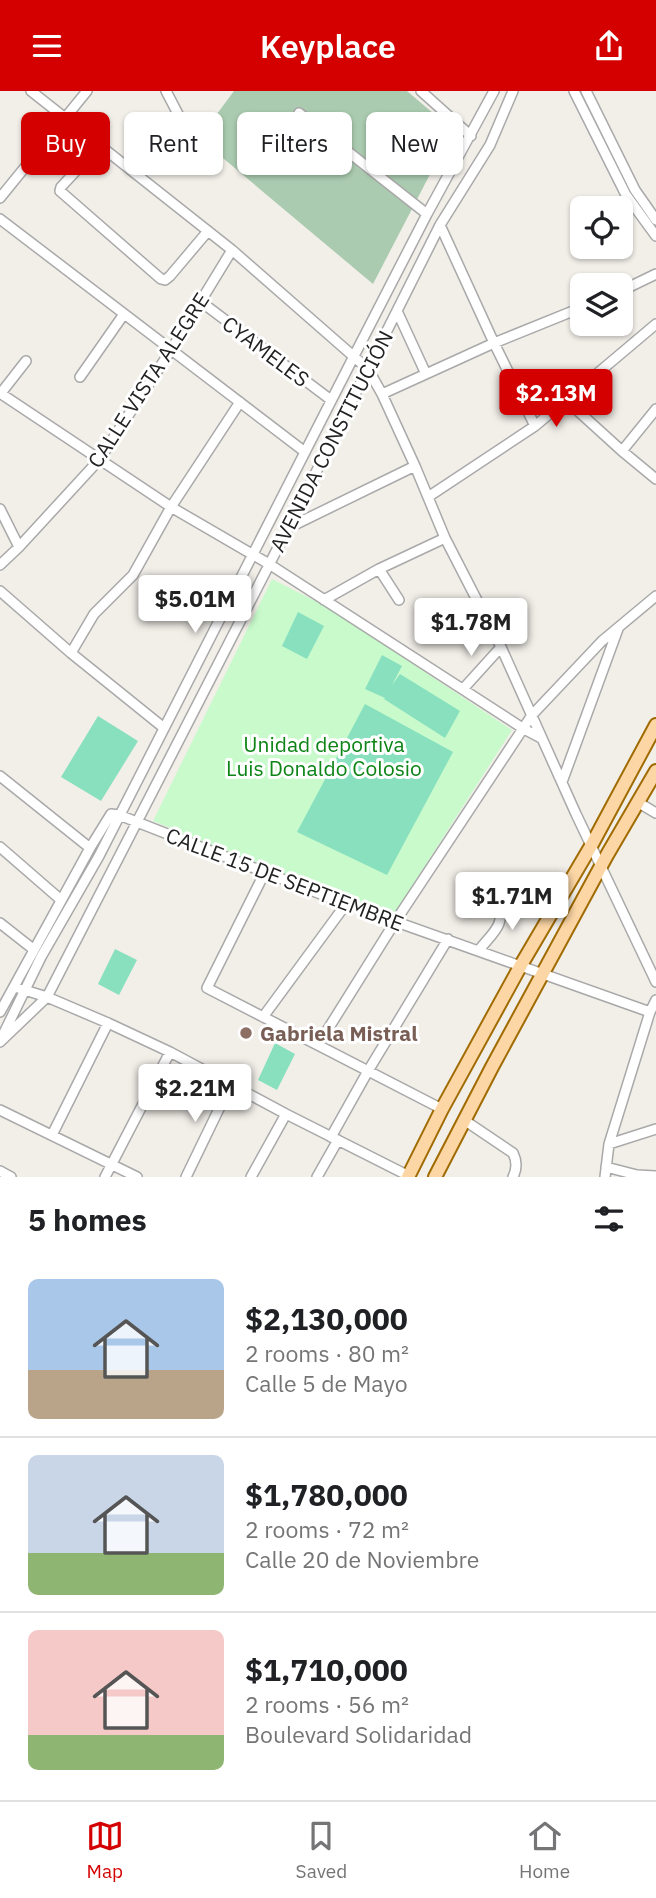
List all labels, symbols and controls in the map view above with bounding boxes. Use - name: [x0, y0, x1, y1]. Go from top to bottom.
- text: Keyplace: [260, 25, 396, 67]
- icon: menu: [28, 27, 66, 65]
- icon: share: [590, 27, 628, 65]
- chip: Buy: [21, 112, 110, 175]
- chip: Rent: [124, 112, 223, 175]
- chip: Filters: [237, 112, 352, 175]
- chip: New: [366, 112, 463, 175]
- map controls: [570, 196, 633, 336]
- button: locate: [570, 196, 633, 259]
- button: layers: [570, 273, 633, 336]
- street label: CALLE VISTA ALEGRE: [81, 287, 215, 473]
- street label: CYAMELES: [217, 309, 315, 393]
- street label: AVENIDA CONSTITUCIÓN: [263, 325, 399, 557]
- pin: $2.13M: [499, 369, 613, 429]
- text: $2.13M: [515, 377, 597, 407]
- pin: $5.01M: [138, 575, 252, 635]
- text: $5.01M: [154, 583, 236, 613]
- pin: $1.78M: [414, 599, 528, 658]
- text: $1.78M: [430, 606, 512, 636]
- park label: Unidad deportiva Luis Donaldo Colosio: [226, 730, 422, 782]
- street label: CALLE 15 DE SEPTIEMBRE: [162, 821, 408, 937]
- pin: $1.71M: [455, 873, 569, 932]
- text: $1.71M: [471, 880, 553, 910]
- place label: Gabriela Mistral: [260, 1019, 418, 1047]
- marker: Gabriela Mistral: [238, 1025, 254, 1041]
- pin: $2.21M: [138, 1065, 252, 1124]
- text: $2.21M: [154, 1072, 236, 1102]
- text: 5 homes: [28, 1200, 147, 1239]
- icon: filters: [590, 1200, 628, 1238]
- text: $2,130,000: [245, 1299, 408, 1338]
- icon: home: [84, 1307, 168, 1391]
- text: 2 rooms · 80 m²: [245, 1338, 409, 1368]
- text: Calle 5 de Mayo: [245, 1368, 408, 1398]
- text: $1,780,000: [245, 1475, 408, 1514]
- icon: home: [84, 1483, 168, 1567]
- text: 2 rooms · 72 m²: [245, 1514, 409, 1544]
- text: Calle 20 de Noviembre: [245, 1544, 479, 1574]
- text: $1,710,000: [245, 1650, 408, 1689]
- icon: home: [84, 1658, 168, 1742]
- text: 2 rooms · 56 m²: [245, 1689, 409, 1719]
- text: Boulevard Solidaridad: [245, 1719, 472, 1749]
- tab: Map: [86, 1817, 124, 1883]
- tab: Saved: [296, 1817, 347, 1883]
- tab: Home: [519, 1817, 570, 1883]

